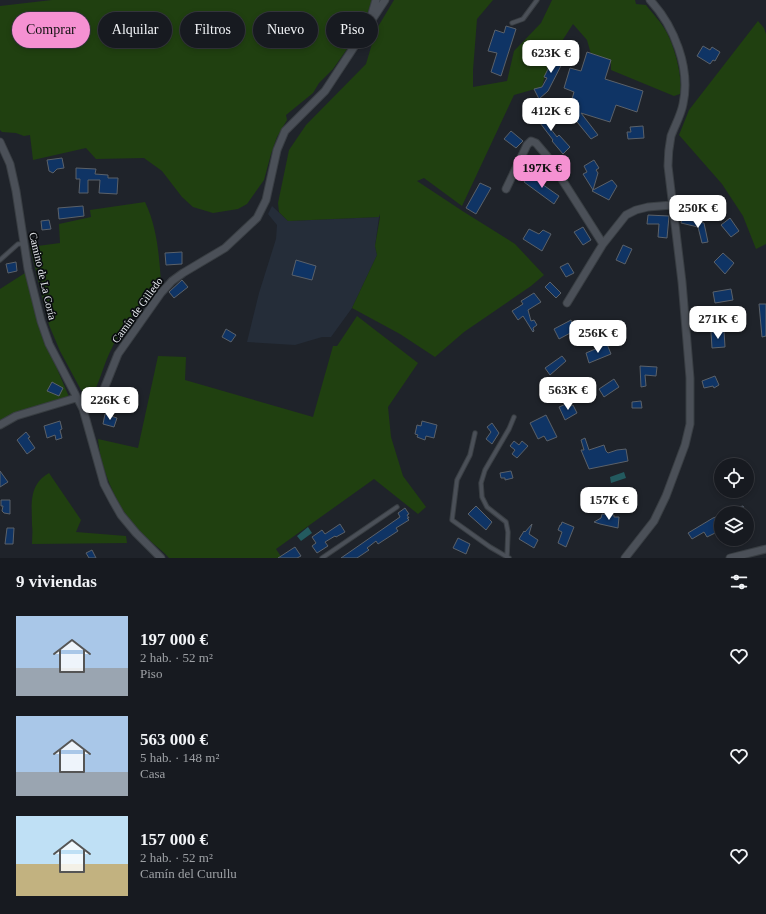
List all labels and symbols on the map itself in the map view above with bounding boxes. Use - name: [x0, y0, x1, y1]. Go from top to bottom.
- pin: 623K €: [518, 40, 584, 74]
- pin: 412K €: [518, 98, 584, 132]
- pin: 197K €: [509, 155, 575, 189]
- pin: 250K €: [665, 195, 731, 229]
- street label: Camino de La Coría: [27, 231, 59, 321]
- street label: Camín de Gilledo: [109, 274, 165, 345]
- pin: 271K €: [685, 306, 751, 340]
- pin: 256K €: [565, 320, 631, 354]
- pin: 563K €: [535, 377, 601, 411]
- pin: 226K €: [77, 387, 143, 421]
- pin: 157K €: [576, 487, 642, 521]

